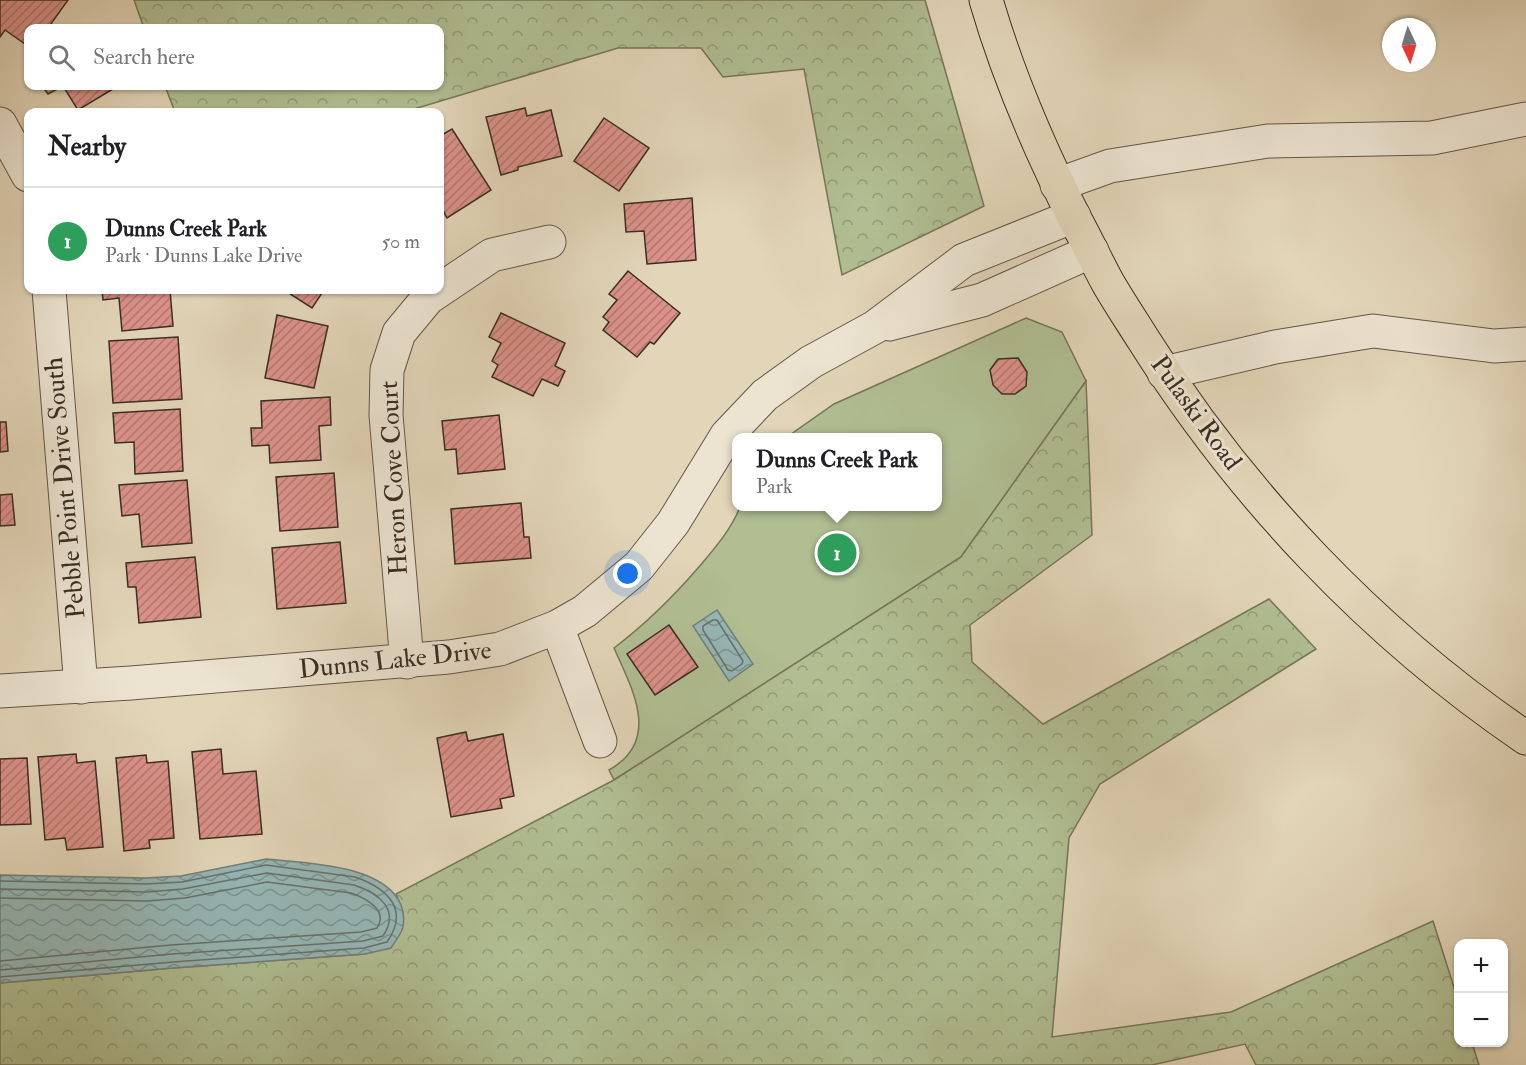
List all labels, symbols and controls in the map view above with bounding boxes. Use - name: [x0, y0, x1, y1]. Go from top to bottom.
- north arrow: [1382, 18, 1436, 72]
- search box: [24, 24, 444, 90]
- icon: search: [45, 41, 78, 74]
- text: Search here: [93, 43, 195, 71]
- text: Nearby: [48, 131, 126, 163]
- text: Dunns Creek Park: [105, 215, 267, 243]
- text: 1: [64, 229, 71, 254]
- text: 50 m: [381, 229, 420, 254]
- text: Park · Dunns Lake Drive: [105, 243, 302, 268]
- street label: Pulaski Road: [1144, 349, 1248, 477]
- street label: Pebble Point Drive South: [38, 356, 92, 620]
- street label: Heron Cove Court: [373, 380, 415, 576]
- popup: [732, 433, 942, 511]
- text: Dunns Creek Park: [756, 446, 918, 474]
- text: Park: [756, 474, 793, 499]
- pin: 1: [818, 530, 856, 576]
- your location: [613, 559, 642, 588]
- street label: Dunns Lake Drive: [297, 634, 493, 686]
- map controls: [1454, 939, 1508, 1047]
- button: +: [1454, 939, 1508, 993]
- button: −: [1454, 993, 1508, 1047]

